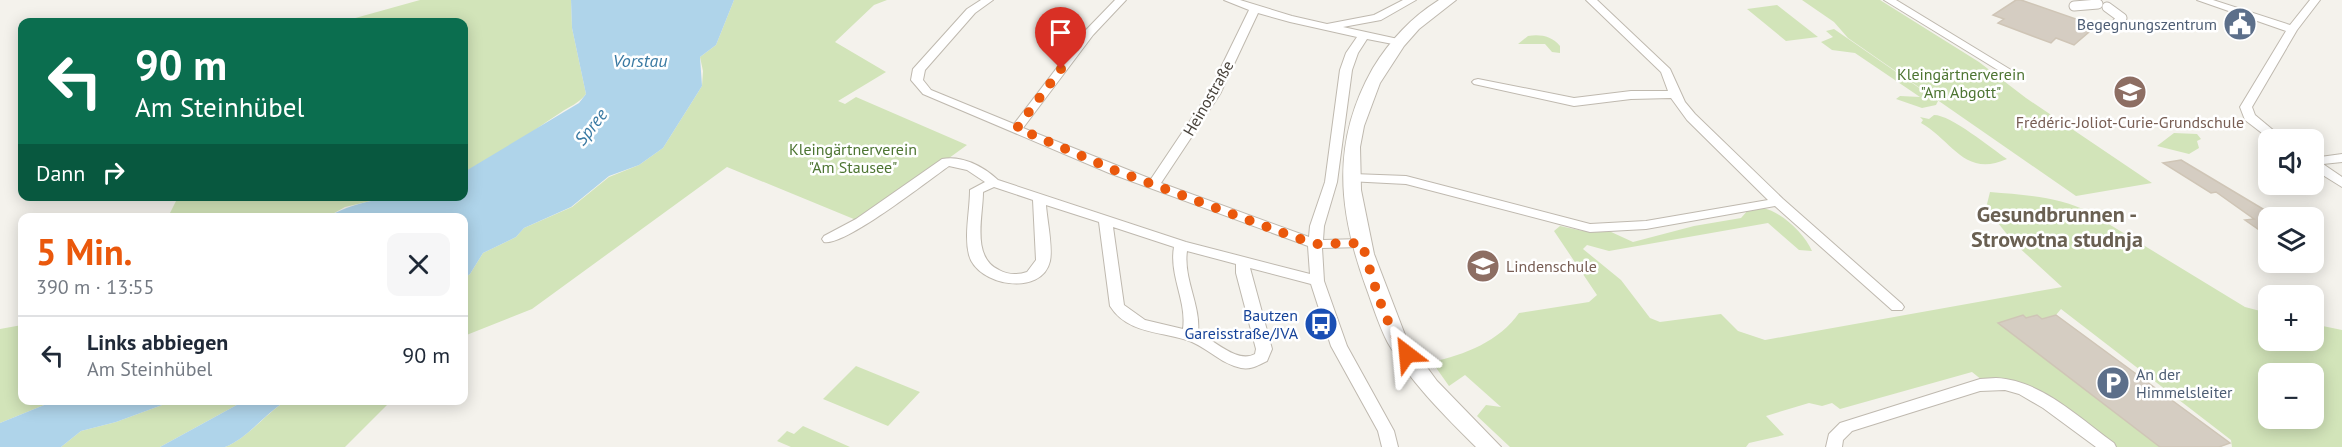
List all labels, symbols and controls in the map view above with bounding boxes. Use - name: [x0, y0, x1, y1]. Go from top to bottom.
- public building icon: Begegnungszentrum: [2222, 6, 2258, 42]
- pin: [1035, 7, 1086, 69]
- place label: Begegnungszentrum: [2077, 14, 2217, 34]
- icon: arrive: [1044, 16, 1077, 49]
- text: 90 m: [135, 37, 227, 92]
- icon: left: [36, 42, 114, 120]
- water label: Vorstau: [613, 49, 667, 72]
- street label: Heinostraße: [1178, 57, 1238, 139]
- park label: Kleingärtnerverein "Am Abgott": [1897, 64, 2025, 102]
- school or university icon: Frédéric-Joliot-Curie-Grundschule: [2112, 74, 2148, 110]
- text: Am Steinhübel: [135, 90, 304, 124]
- water label: Spree: [569, 103, 613, 150]
- place label: Frédéric-Joliot-Curie-Grundschule: [2016, 112, 2244, 132]
- map controls: [2258, 129, 2324, 429]
- button: sound: [2258, 129, 2324, 195]
- park label: Kleingärtnerverein "Am Stausee": [789, 139, 917, 177]
- icon: right: [97, 156, 130, 189]
- text: Dann: [36, 159, 85, 187]
- district label: Gesundbrunnen - Strowotna studnja: [1971, 200, 2143, 253]
- button: layers: [2258, 207, 2324, 273]
- text: 5 Min.: [36, 228, 132, 275]
- button: close: [387, 233, 450, 296]
- school or university icon: Lindenschule: [1465, 248, 1501, 284]
- place label: Lindenschule: [1506, 256, 1597, 276]
- text: 390 m · 13:55: [36, 274, 154, 300]
- button: +: [2258, 285, 2324, 351]
- place label: Bautzen Gareisstraße/JVA: [1184, 305, 1299, 343]
- bus stop icon: Bautzen Gareisstraße/JVA: [1303, 306, 1339, 342]
- position arrow: [1375, 322, 1439, 386]
- text: Links abbiegen: [87, 328, 228, 356]
- icon: left: [36, 339, 69, 372]
- text: 90 m: [402, 341, 450, 369]
- text: Am Steinhübel: [87, 356, 212, 382]
- button: −: [2258, 363, 2324, 429]
- place label: An der Himmelsleiter: [2136, 364, 2233, 402]
- parking icon: An der Himmelsleiter: [2095, 365, 2131, 401]

